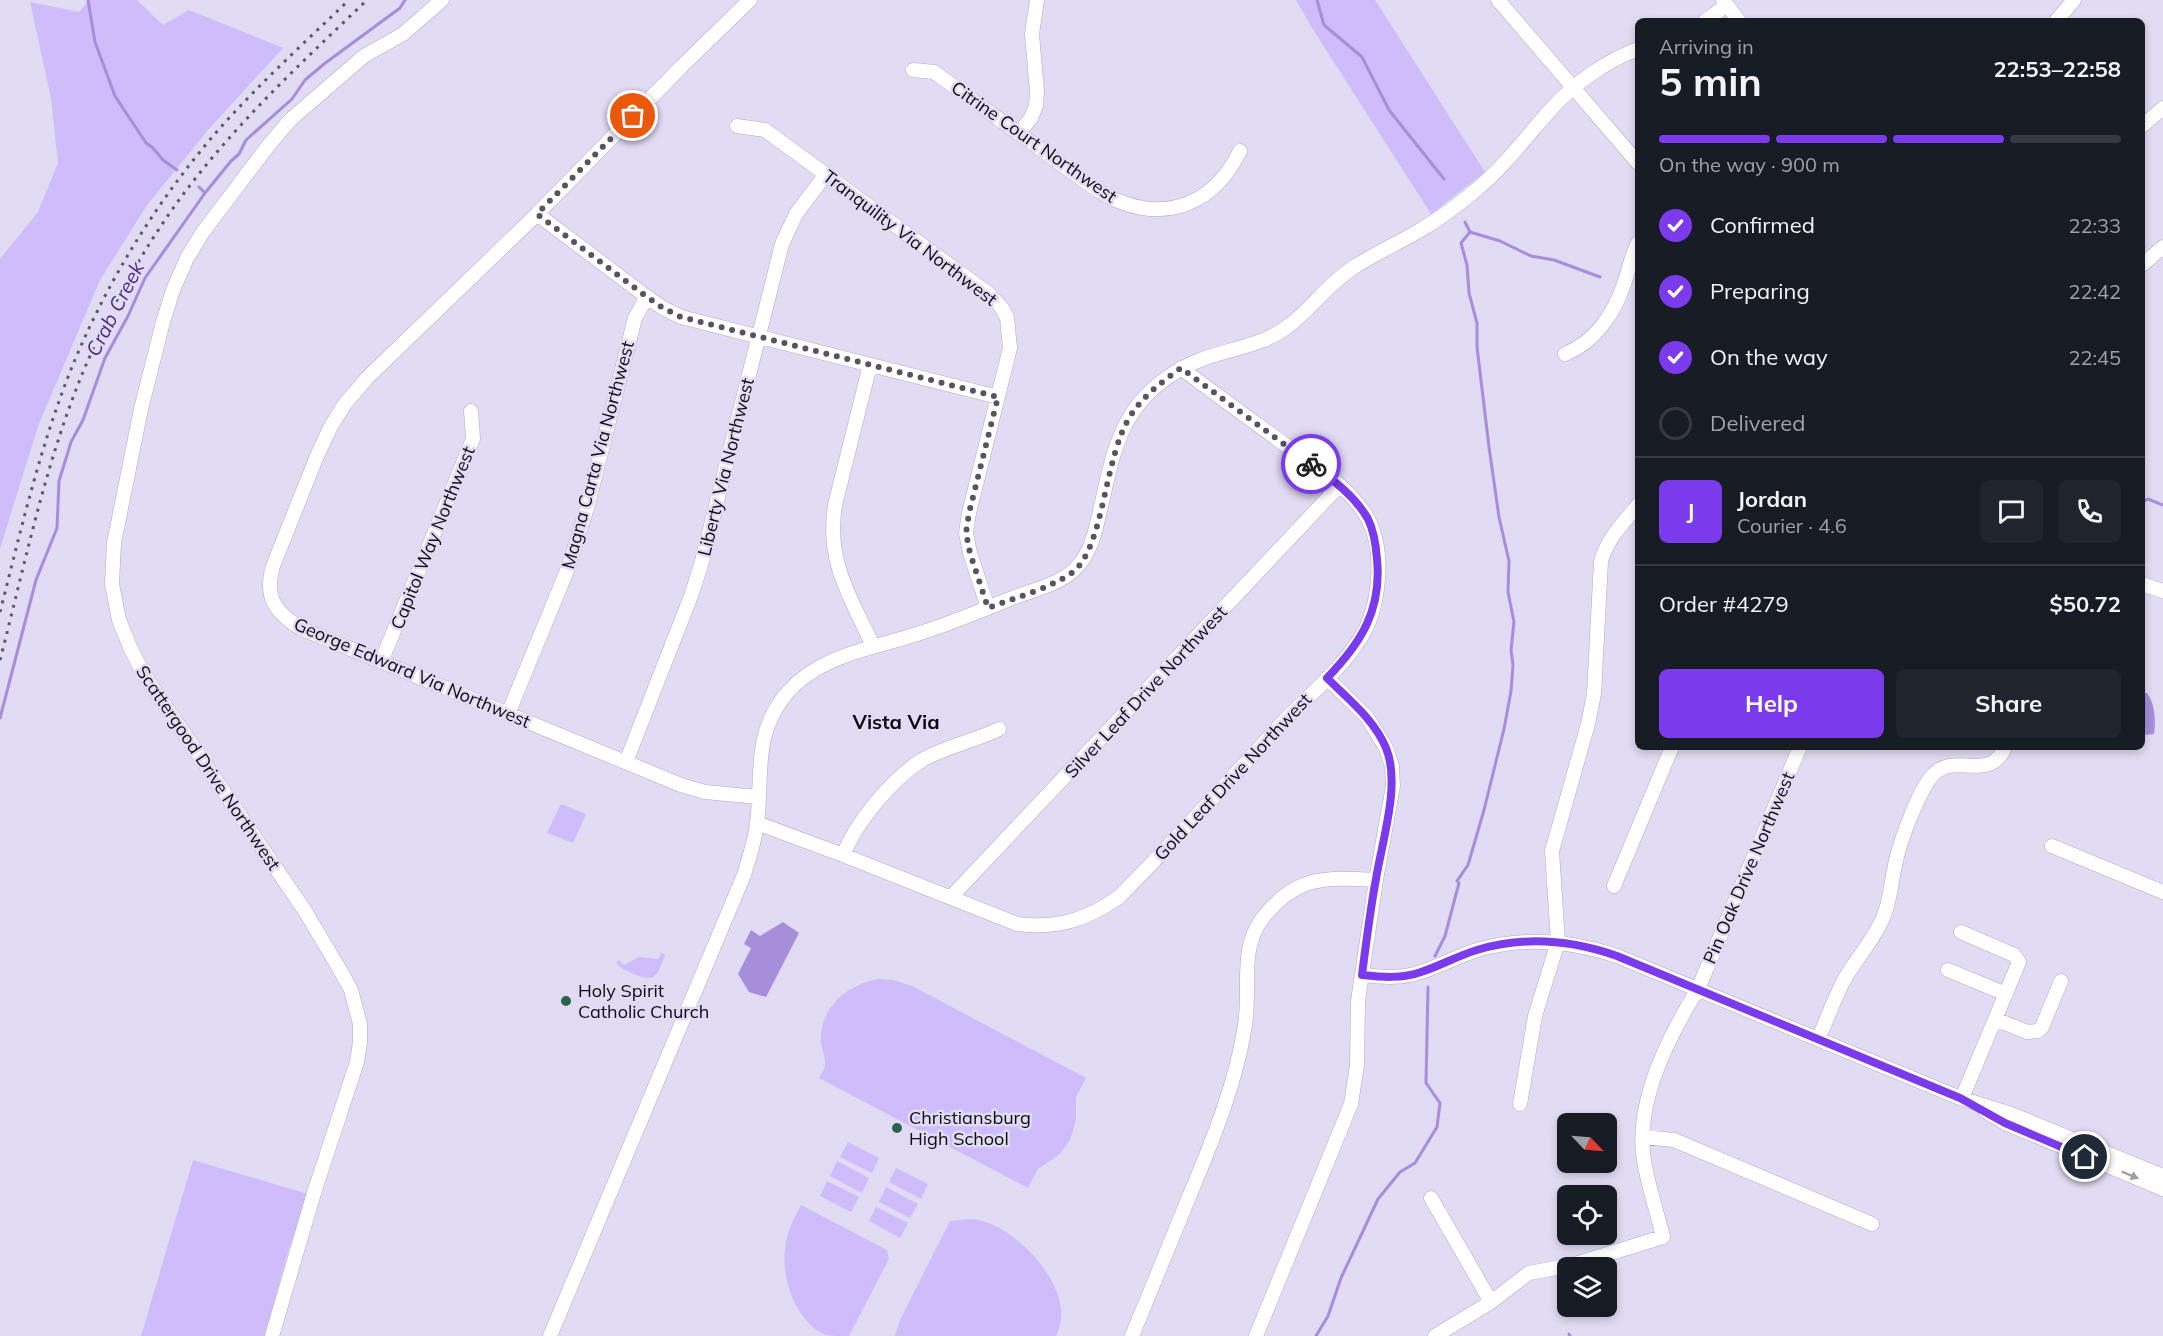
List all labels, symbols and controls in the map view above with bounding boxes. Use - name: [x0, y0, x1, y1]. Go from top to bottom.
- text: Arriving in: [1659, 34, 1754, 59]
- text: 22:53–22:58: [1993, 55, 2121, 83]
- text: 5 min: [1659, 57, 1762, 106]
- street label: Citrine Court Northwest: [947, 76, 1122, 208]
- pin: [607, 90, 658, 141]
- icon: bag: [616, 99, 649, 132]
- text: On the way · 900 m: [1659, 152, 1840, 177]
- street label: Tranquility Via Northwest: [819, 165, 1002, 311]
- icon: check: [1659, 209, 1692, 242]
- text: Confirmed: [1710, 211, 1815, 239]
- text: 22:33: [2068, 213, 2121, 238]
- water label: Crab Creek: [80, 257, 149, 360]
- icon: check: [1659, 275, 1692, 308]
- text: Preparing: [1710, 277, 1810, 305]
- text: 22:42: [2068, 279, 2121, 304]
- street label: Magna Carta Via Northwest: [556, 338, 639, 571]
- icon: check: [1659, 341, 1692, 374]
- text: On the way: [1710, 343, 1828, 371]
- text: 22:45: [2068, 345, 2121, 370]
- street label: Liberty Via Northwest: [692, 375, 759, 558]
- text: Delivered: [1710, 409, 1805, 437]
- courier: [1281, 434, 1341, 494]
- street label: Capitol Way Northwest: [385, 443, 480, 633]
- icon: bike: [1295, 448, 1328, 481]
- button: chat: [1980, 480, 2043, 543]
- button: phone: [2058, 480, 2121, 543]
- text: Jordan: [1737, 485, 1807, 513]
- text: J: [1687, 497, 1694, 525]
- text: Courier · 4.6: [1737, 513, 1847, 538]
- text: Order #4279: [1659, 590, 1789, 618]
- text: $50.72: [2050, 590, 2121, 618]
- street label: Silver Leaf Drive Northwest: [1060, 601, 1232, 783]
- street label: George Edward Via Northwest: [290, 612, 534, 733]
- street label: Scattergood Drive Northwest: [131, 661, 286, 875]
- button: Help: [1659, 669, 1884, 738]
- button: Share: [1896, 669, 2121, 738]
- street label: Gold Leaf Drive Northwest: [1149, 688, 1316, 865]
- district label: Vista Via: [851, 709, 940, 734]
- street label: Pin Oak Drive Northwest: [1698, 768, 1799, 967]
- place label: Holy Spirit Catholic Church: [578, 979, 709, 1023]
- marker: Holy Spirit Catholic Church: [559, 994, 573, 1008]
- place label: Christiansburg High School: [909, 1106, 1031, 1150]
- north arrow: [1557, 1113, 1617, 1173]
- map controls: [1557, 1113, 1617, 1317]
- marker: Christiansburg High School: [890, 1121, 904, 1135]
- pin: [2059, 1131, 2110, 1182]
- icon: home: [2068, 1140, 2101, 1173]
- one-way arrow: [2121, 1170, 2139, 1180]
- button: locate: [1557, 1185, 1617, 1245]
- button: layers: [1557, 1257, 1617, 1317]

